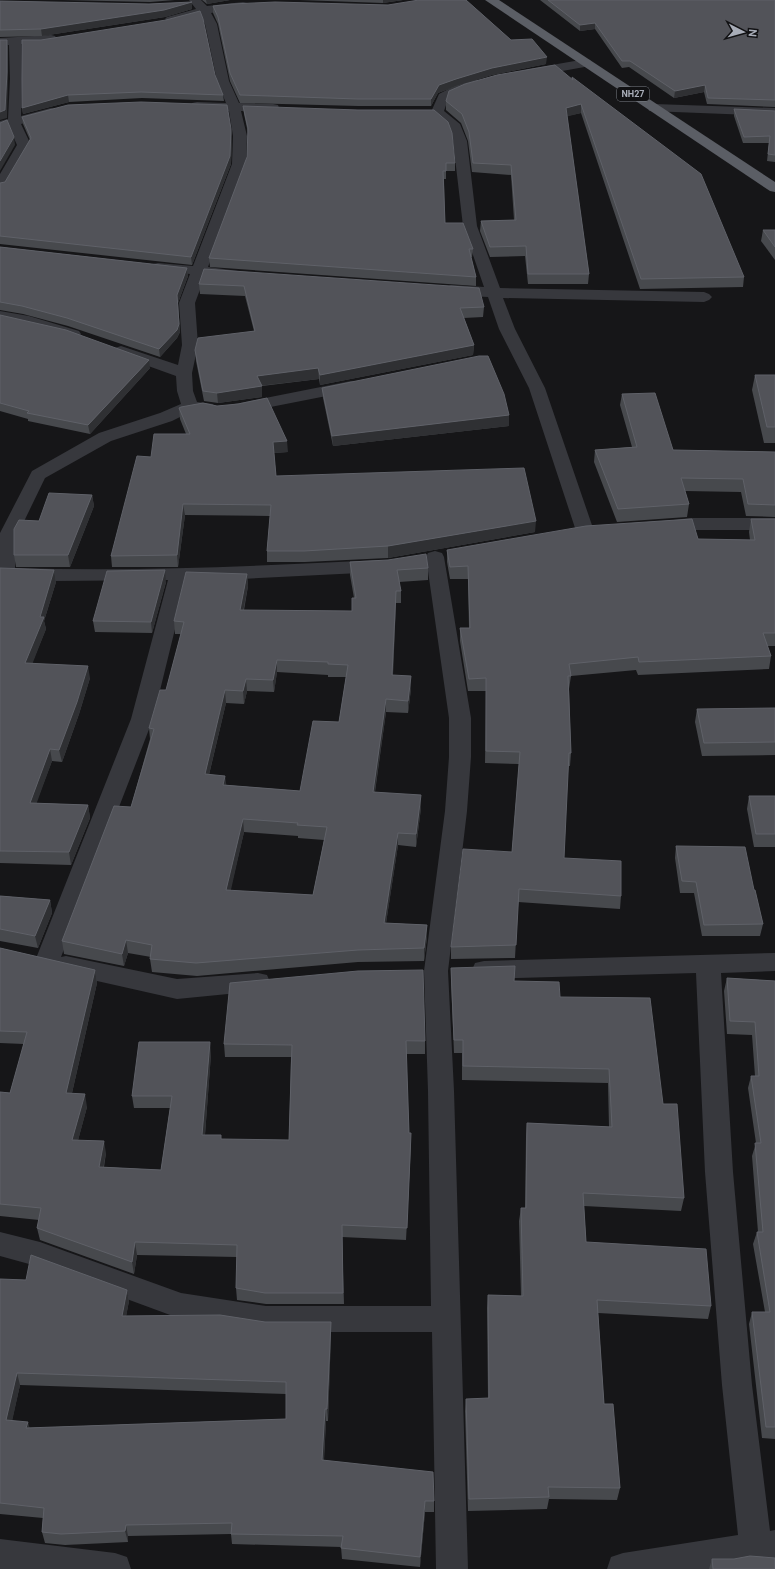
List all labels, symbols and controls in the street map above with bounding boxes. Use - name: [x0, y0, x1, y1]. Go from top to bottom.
- north arrow: [723, 12, 763, 52]
- text: N: [746, 28, 759, 38]
- road number: NH27: [617, 87, 649, 101]

